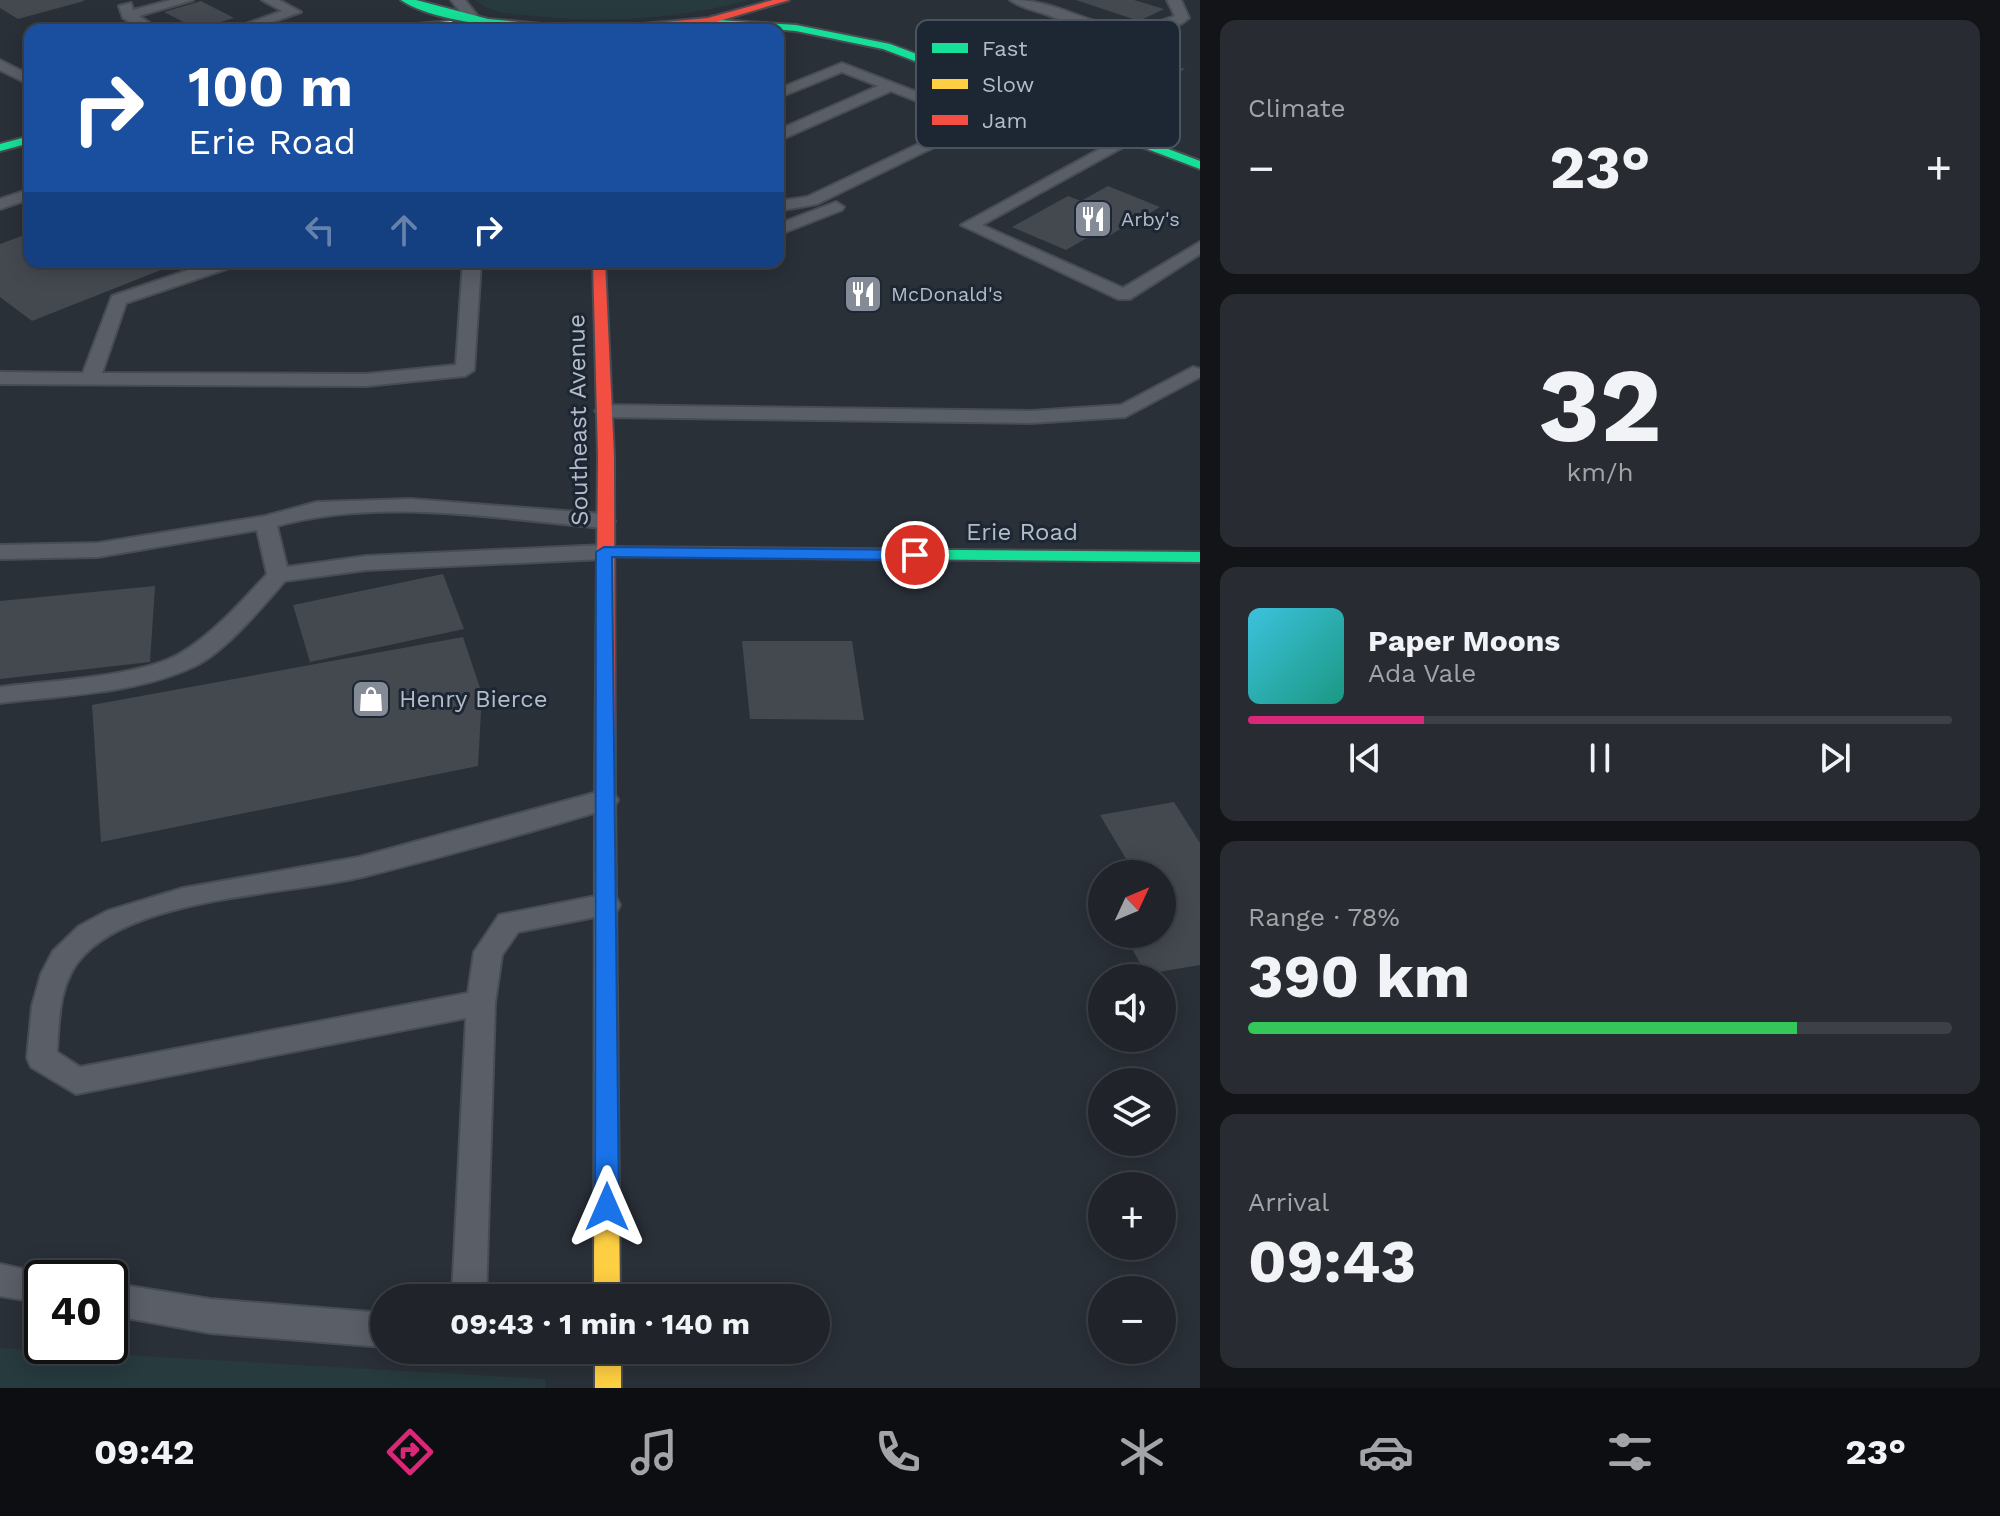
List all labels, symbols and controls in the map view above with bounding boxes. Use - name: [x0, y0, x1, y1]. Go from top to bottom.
- legend: [916, 20, 1180, 148]
- text: Fast: [982, 36, 1028, 61]
- text: 100 m: [188, 54, 353, 120]
- icon: right: [56, 56, 160, 160]
- text: Slow: [982, 72, 1034, 97]
- text: Climate: [1248, 93, 1346, 123]
- text: Jam: [982, 108, 1027, 133]
- text: Erie Road: [188, 121, 356, 163]
- text: 23°: [1549, 132, 1651, 203]
- text: −: [1248, 142, 1275, 194]
- text: +: [1925, 142, 1952, 194]
- restaurant icon: Arby's: [1072, 198, 1114, 240]
- place label: Arby's: [1121, 207, 1180, 231]
- icon: left: [298, 208, 342, 252]
- icon: ahead: [382, 208, 426, 252]
- icon: right: [466, 208, 510, 252]
- restaurant icon: McDonald's: [842, 273, 884, 315]
- place label: McDonald's: [891, 282, 1003, 306]
- street label: Southeast Avenue: [562, 314, 594, 526]
- text: 32: [1538, 344, 1662, 466]
- text: km/h: [1567, 457, 1633, 487]
- street label: Erie Road: [966, 518, 1078, 546]
- pin: [881, 521, 949, 589]
- icon: arrive: [893, 533, 937, 577]
- text: Paper Moons: [1368, 623, 1560, 658]
- text: Ada Vale: [1368, 658, 1476, 688]
- shop icon: Henry Bierce: [350, 678, 392, 720]
- place label: Henry Bierce: [399, 685, 548, 713]
- icon: previous: [1343, 736, 1387, 780]
- icon: pause: [1578, 736, 1622, 780]
- icon: next: [1813, 736, 1857, 780]
- north arrow: [1088, 860, 1176, 948]
- map controls: [1088, 860, 1176, 1364]
- text: Range · 78%: [1248, 902, 1400, 932]
- text: 390 km: [1248, 941, 1470, 1012]
- button: sound: [1088, 964, 1176, 1052]
- button: layers: [1088, 1068, 1176, 1156]
- position arrow: [565, 1165, 649, 1249]
- button: +: [1088, 1172, 1176, 1260]
- text: Arrival: [1248, 1187, 1329, 1217]
- text: 09:43: [1248, 1226, 1416, 1297]
- speed limit sign: 40: [24, 1260, 128, 1364]
- button: −: [1088, 1276, 1176, 1364]
- text: 09:43 · 1 min · 140 m: [450, 1306, 750, 1341]
- icon: directions: [382, 1424, 438, 1480]
- icon: music: [626, 1424, 682, 1480]
- icon: phone: [870, 1424, 926, 1480]
- icon: climate: [1114, 1424, 1170, 1480]
- icon: car: [1358, 1424, 1414, 1480]
- icon: filters: [1602, 1424, 1658, 1480]
- text: 09:42: [94, 1431, 194, 1473]
- text: 23°: [1845, 1431, 1906, 1473]

